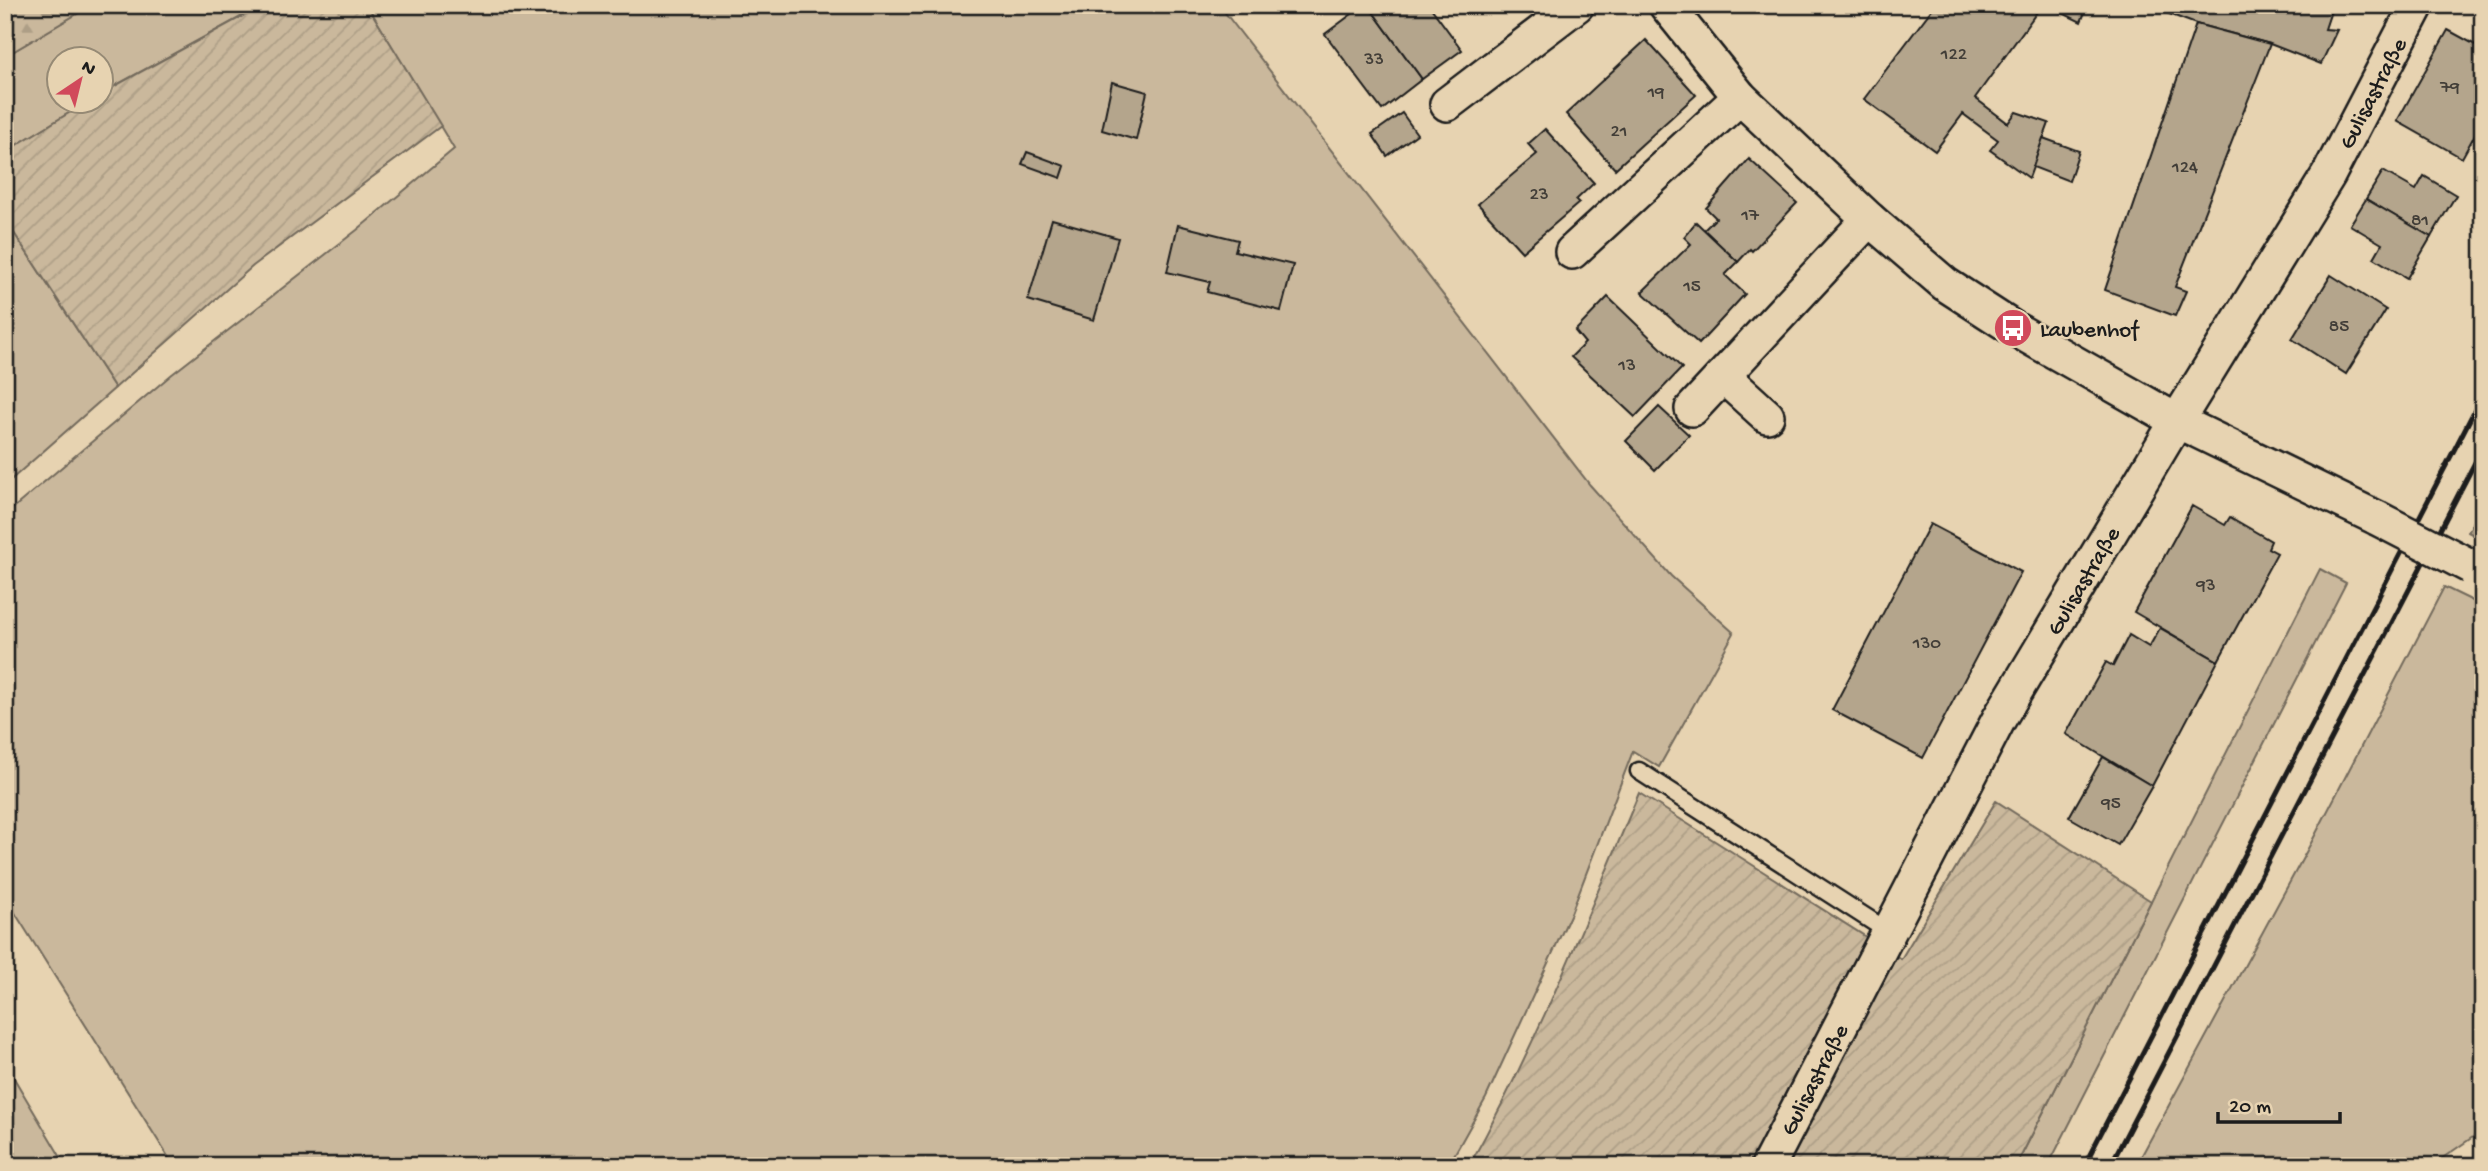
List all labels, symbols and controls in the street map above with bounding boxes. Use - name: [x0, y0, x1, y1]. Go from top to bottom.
- street label: Gulisastraße: [2334, 33, 2415, 154]
- house number: 122: [1940, 44, 1967, 67]
- north arrow: [46, 46, 116, 116]
- house number: 33: [1363, 49, 1384, 72]
- text: N: [76, 56, 99, 82]
- house number: 79: [2439, 77, 2460, 100]
- house number: 19: [1646, 82, 1665, 105]
- house number: 21: [1611, 121, 1628, 144]
- house number: 124: [2171, 157, 2198, 180]
- house number: 23: [1529, 184, 1549, 207]
- house number: 17: [1740, 205, 1760, 228]
- house number: 81: [2411, 210, 2429, 233]
- house number: 15: [1682, 276, 1701, 299]
- bus stop icon: Laubenhof: [1992, 307, 2034, 349]
- house number: 85: [2329, 316, 2349, 339]
- place label: Laubenhof: [2040, 318, 2140, 345]
- house number: 13: [1617, 355, 1636, 378]
- street label: Gulisastraße: [2042, 522, 2128, 641]
- house number: 93: [2195, 575, 2216, 598]
- house number: 130: [1912, 633, 1941, 656]
- house number: 95: [2100, 793, 2121, 816]
- street label: Gulisastraße: [1776, 1019, 1856, 1141]
- scale bar: [2218, 1080, 2341, 1124]
- text: 20 m: [2229, 1096, 2271, 1121]

